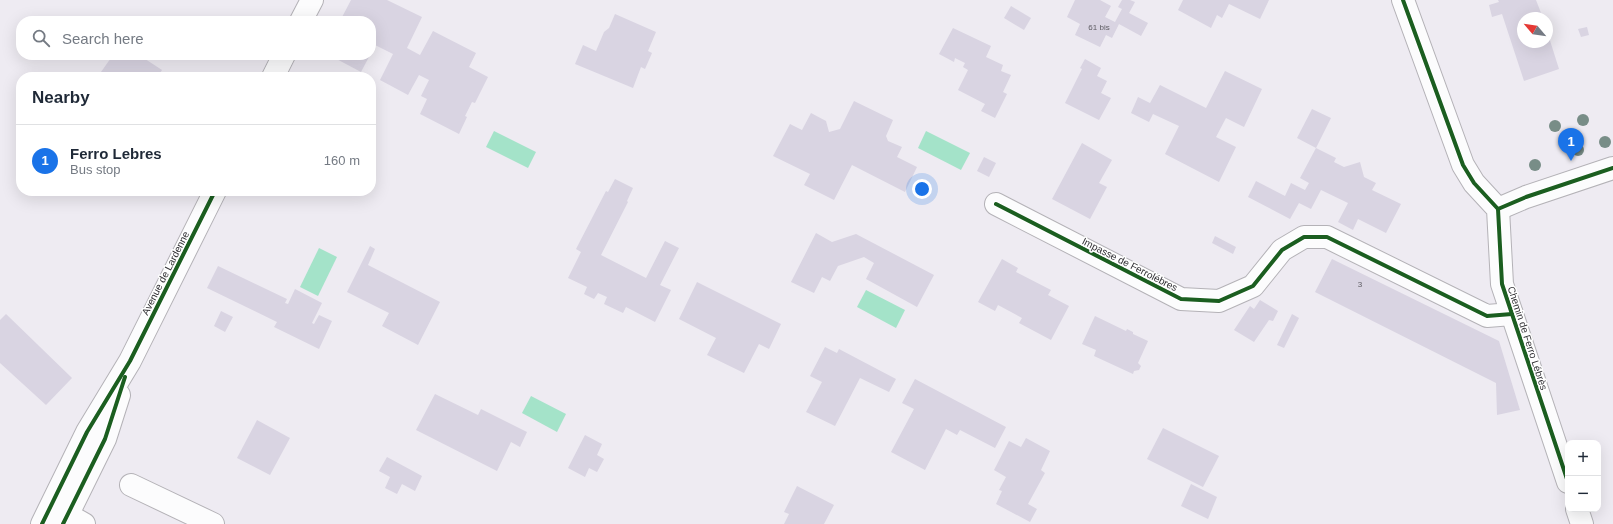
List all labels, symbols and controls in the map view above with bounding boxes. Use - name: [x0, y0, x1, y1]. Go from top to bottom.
- north arrow: [1517, 12, 1553, 48]
- search box: [16, 16, 376, 60]
- house number: 61 bis: [1088, 23, 1110, 32]
- icon: search: [30, 27, 52, 49]
- text: Search here: [62, 30, 144, 47]
- text: Nearby: [32, 88, 90, 107]
- pin: 1: [1558, 128, 1584, 161]
- text: Ferro Lebres: [70, 145, 162, 162]
- text: 1: [41, 153, 49, 168]
- text: 160 m: [324, 153, 360, 168]
- text: Bus stop: [70, 162, 121, 177]
- your location: [912, 179, 932, 199]
- street label: Avenue de Lardenne: [140, 229, 192, 317]
- street label: Impasse de Ferrolébres: [1080, 236, 1179, 293]
- house number: 3: [1358, 280, 1363, 289]
- street label: Chemin de Ferro Lébrès: [1506, 285, 1550, 391]
- map controls: [1565, 440, 1601, 512]
- button: +: [1565, 440, 1601, 476]
- button: −: [1565, 476, 1601, 512]

